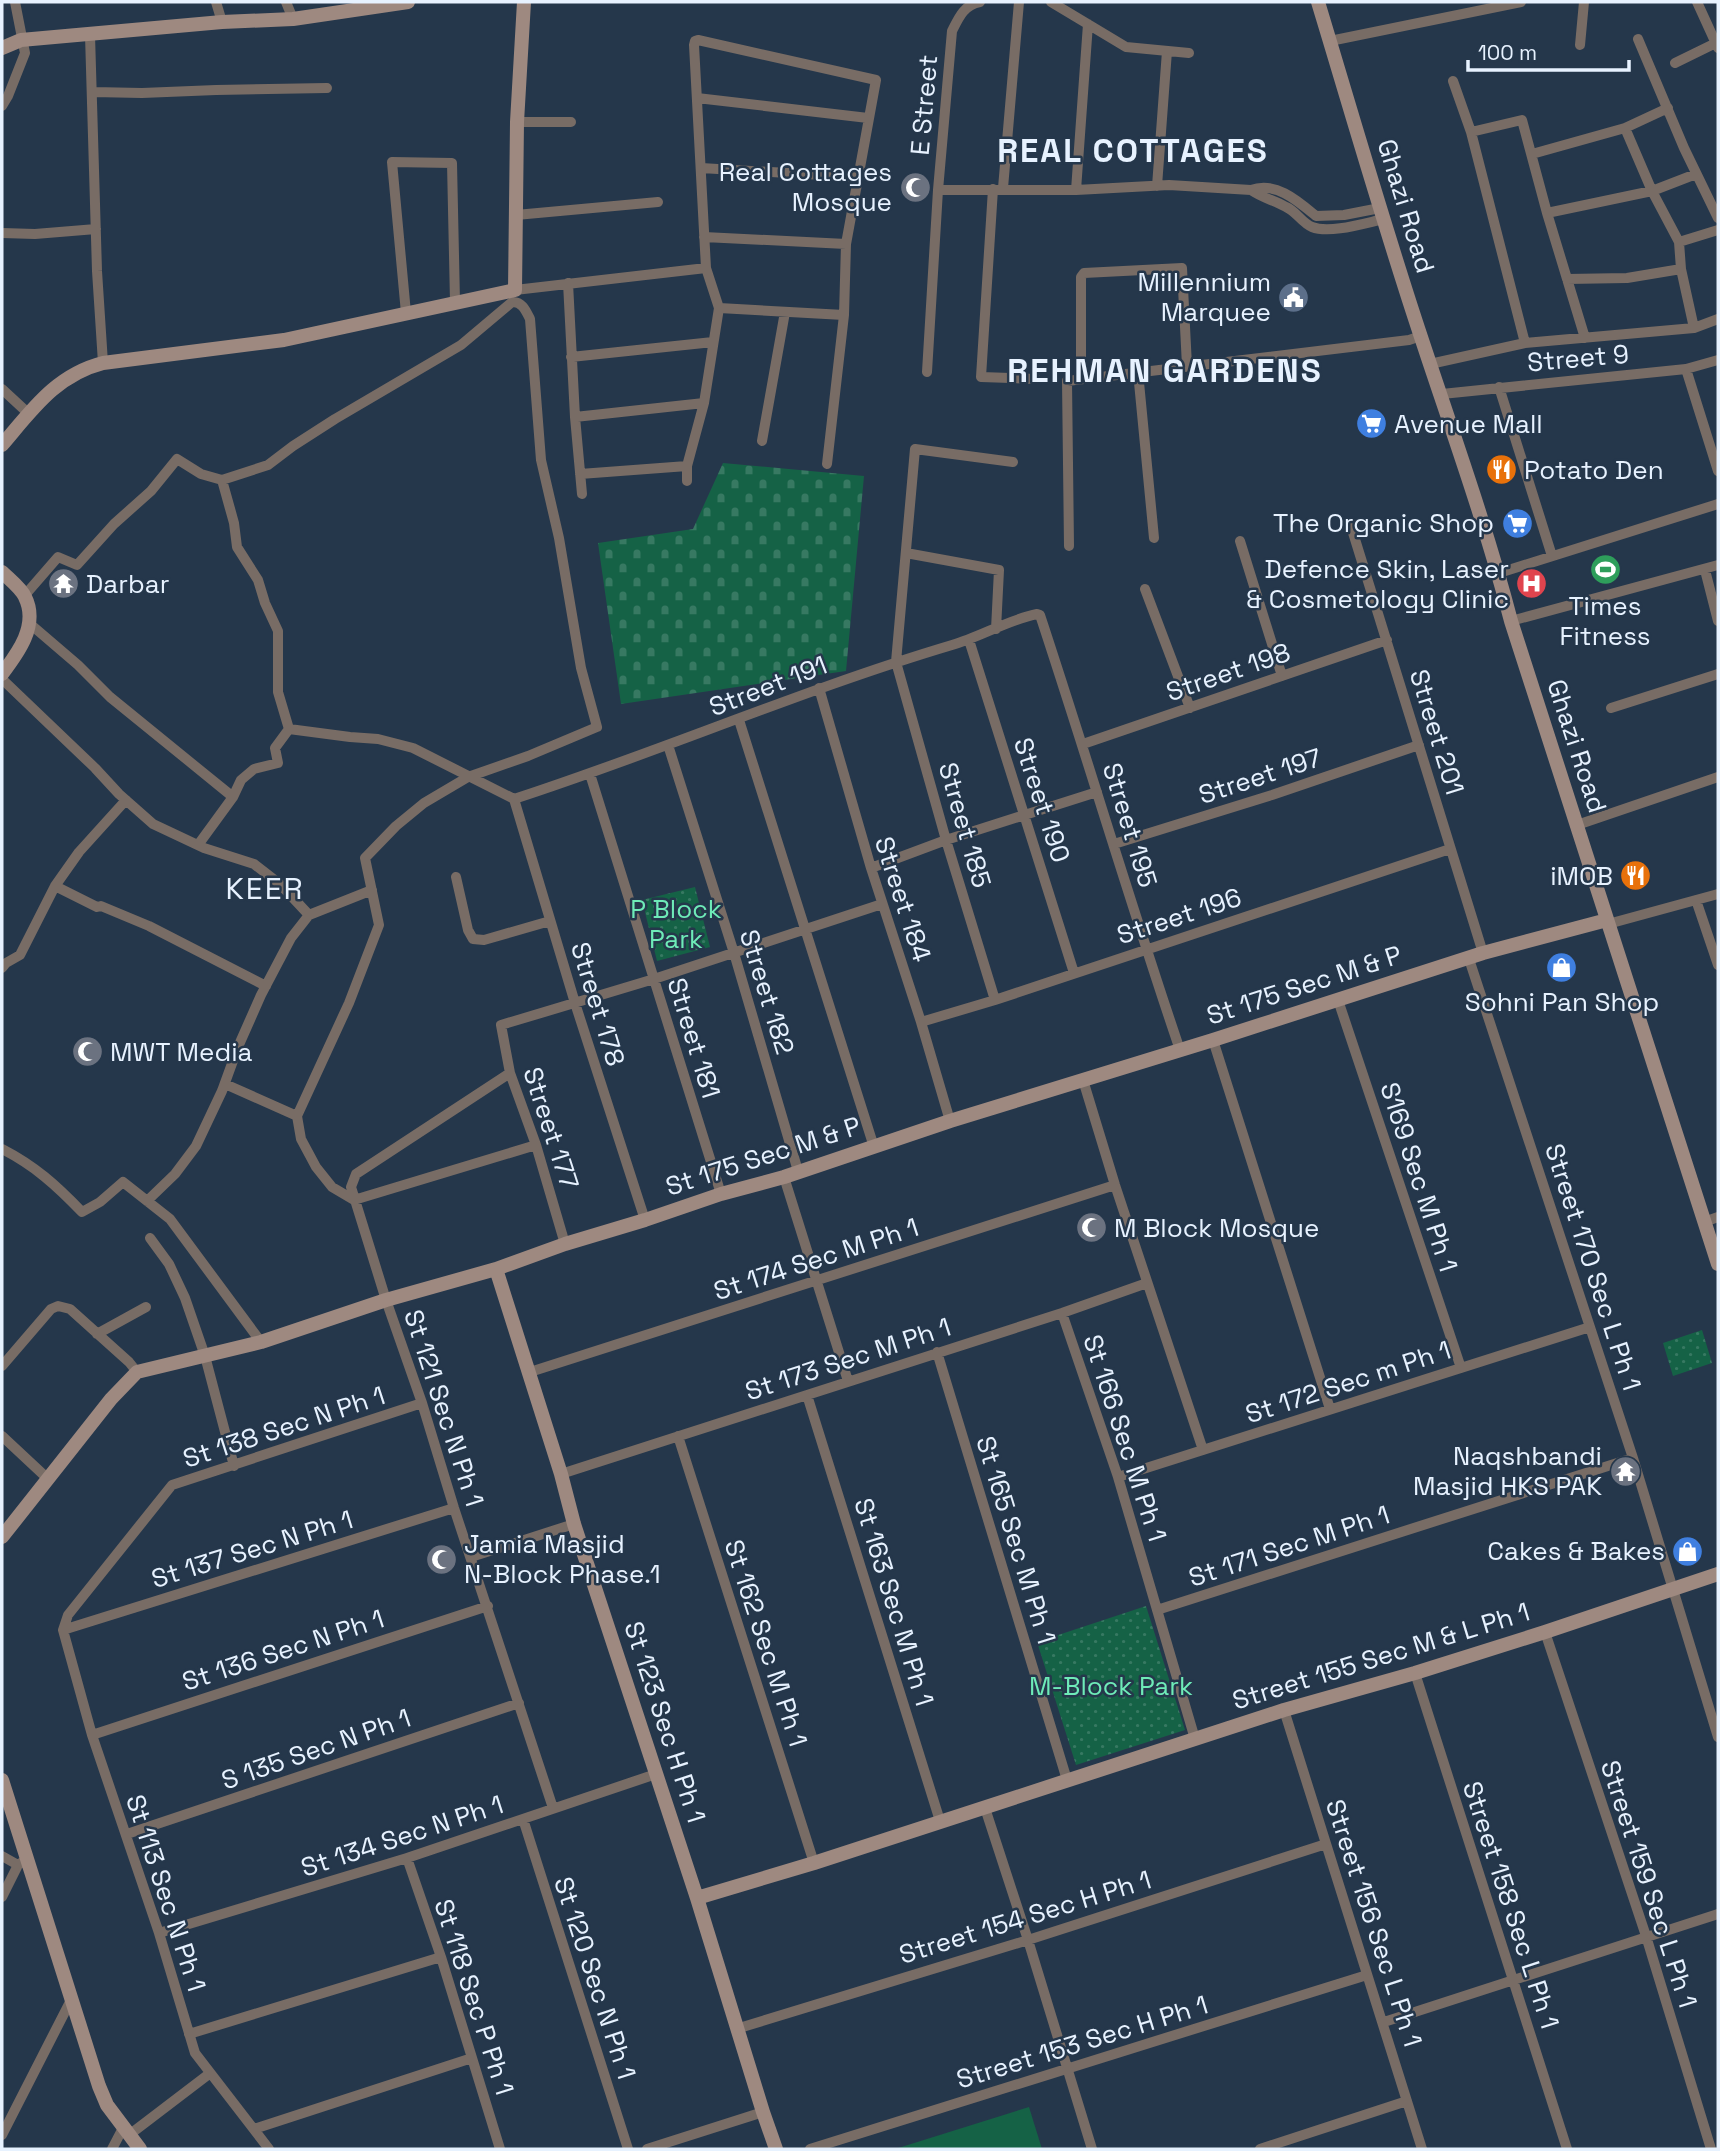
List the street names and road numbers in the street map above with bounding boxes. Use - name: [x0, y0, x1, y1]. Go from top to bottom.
- street label: E Street: [903, 53, 945, 157]
- street label: Ghazi Road: [1370, 135, 1442, 277]
- street label: Street 9: [1526, 337, 1630, 379]
- street label: Street 198: [1161, 635, 1295, 709]
- street label: Street 191: [704, 648, 832, 724]
- street label: Street 201: [1402, 665, 1472, 799]
- street label: Ghazi Road: [1539, 675, 1615, 817]
- street label: Street 190: [1006, 733, 1078, 867]
- street label: Street 197: [1194, 740, 1326, 812]
- street label: Street 185: [931, 758, 999, 892]
- street label: Street 195: [1095, 759, 1165, 891]
- street label: Street 184: [867, 832, 939, 966]
- street label: Street 196: [1112, 880, 1246, 952]
- street label: Street 182: [732, 925, 802, 1059]
- street label: St 175 Sec M & P: [1202, 937, 1406, 1033]
- street label: Street 178: [563, 938, 633, 1070]
- street label: Street 181: [660, 974, 728, 1102]
- street label: Street 177: [515, 1063, 587, 1193]
- street label: S169 Sec M Ph 1: [1372, 1078, 1466, 1276]
- street label: St 175 Sec M & P: [661, 1108, 865, 1204]
- street label: Street 170 Sec L Ph 1: [1537, 1139, 1649, 1395]
- street label: St 174 Sec M Ph 1: [709, 1210, 923, 1308]
- street label: St 121 Sec N Ph 1: [396, 1305, 492, 1511]
- street label: St 173 Sec M Ph 1: [741, 1310, 955, 1408]
- street label: St 166 Sec M Ph 1: [1075, 1330, 1175, 1546]
- street label: St 172 Sec m Ph 1: [1241, 1333, 1455, 1431]
- street label: St 138 Sec N Ph 1: [179, 1378, 389, 1476]
- street label: St 165 Sec M Ph 1: [968, 1432, 1064, 1648]
- street label: St 163 Sec M Ph 1: [846, 1494, 942, 1710]
- street label: St 171 Sec M Ph 1: [1184, 1498, 1394, 1594]
- street label: St 137 Sec N Ph 1: [147, 1502, 357, 1596]
- street label: St 162 Sec M Ph 1: [717, 1535, 815, 1751]
- street label: Street 155 Sec M & L Ph 1: [1228, 1595, 1534, 1717]
- street label: St 136 Sec N Ph 1: [178, 1601, 388, 1699]
- street label: St 123 Sec H Ph 1: [616, 1617, 714, 1827]
- street label: S 135 Sec N Ph 1: [217, 1701, 415, 1797]
- street label: Street 159 Sec L Ph 1: [1593, 1756, 1705, 2012]
- street label: Street 158 Sec L Ph 1: [1455, 1777, 1567, 2033]
- street label: St 134 Sec N Ph 1: [297, 1787, 507, 1885]
- street label: St 113 Sec N Ph 1: [118, 1790, 214, 1996]
- street label: Street 156 Sec L Ph 1: [1318, 1795, 1430, 2051]
- street label: Street 154 Sec H Ph 1: [895, 1862, 1155, 1972]
- street label: St 120 Sec N Ph 1: [546, 1872, 644, 2084]
- street label: St 118 Sec P Ph 1: [426, 1895, 522, 2099]
- street label: Street 153 Sec H Ph 1: [952, 1988, 1212, 2096]

